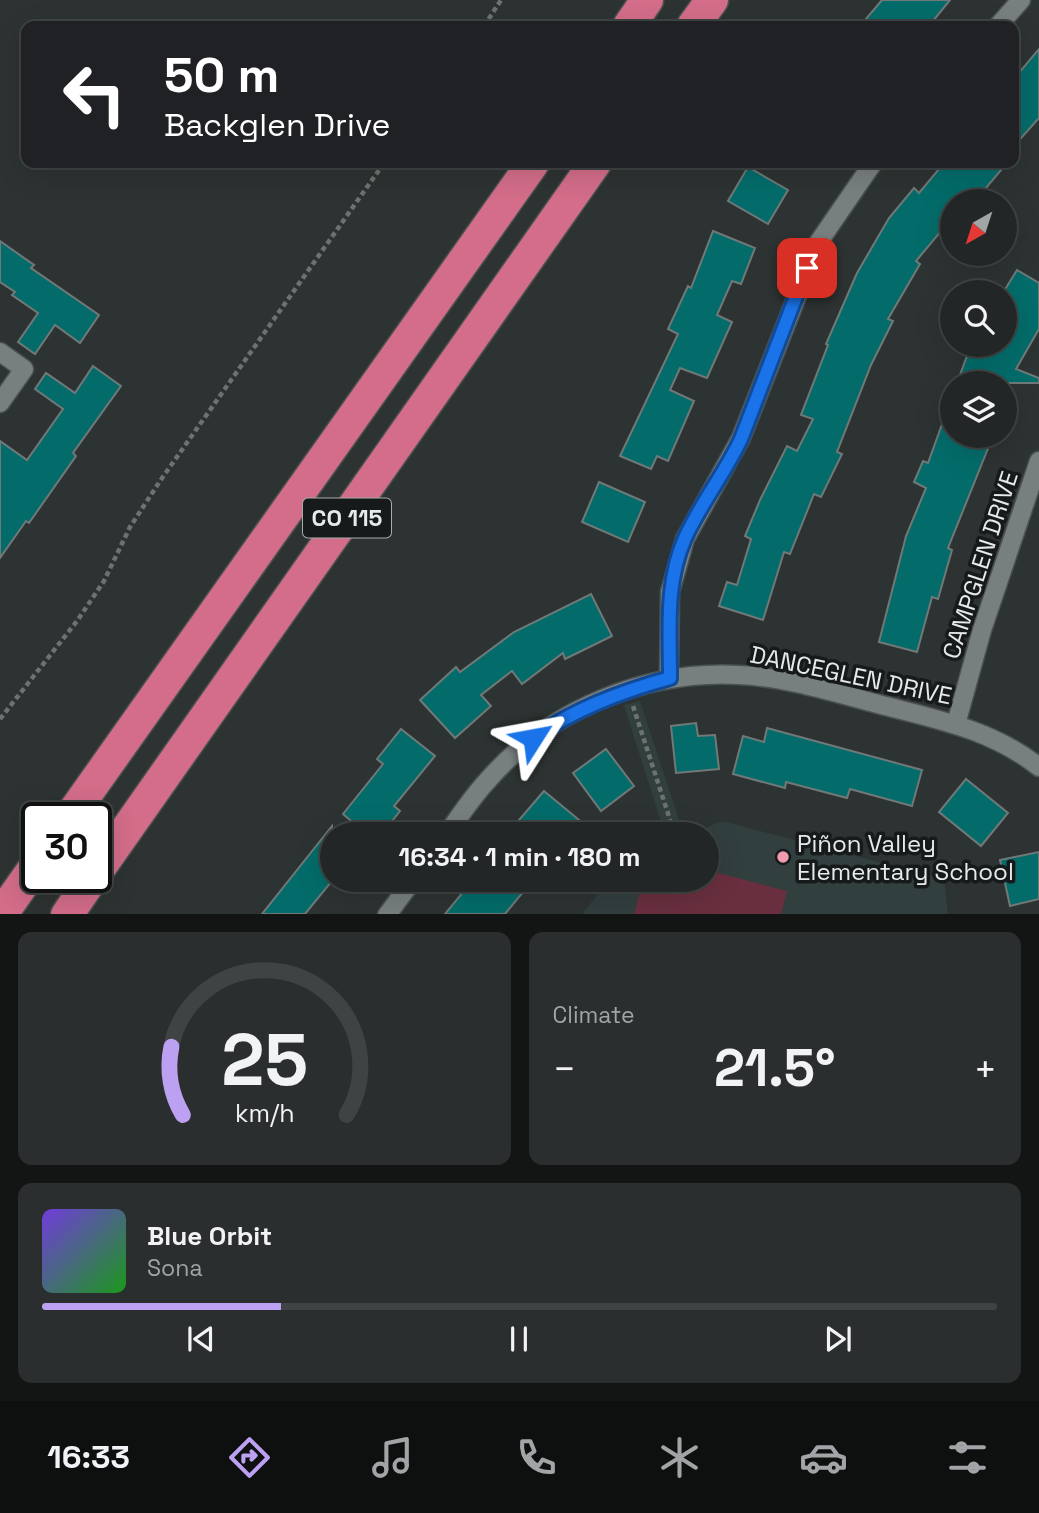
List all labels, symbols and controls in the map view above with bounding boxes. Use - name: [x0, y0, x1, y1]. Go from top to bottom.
- text: 50 m: [164, 44, 279, 106]
- icon: left: [49, 49, 140, 140]
- text: Backglen Drive: [164, 105, 390, 145]
- north arrow: [940, 189, 1017, 266]
- map controls: [940, 189, 1017, 448]
- pin: [777, 238, 837, 298]
- icon: arrive: [788, 249, 826, 287]
- button: search: [940, 280, 1017, 357]
- button: layers: [940, 371, 1017, 448]
- street label: CAMPGLEN DRIVE: [935, 467, 1025, 663]
- road number: CO 115: [303, 498, 391, 538]
- street label: DANCEGLEN DRIVE: [747, 638, 955, 712]
- position arrow: [496, 701, 570, 775]
- speed limit sign: 30: [21, 802, 112, 893]
- place label: Piñon Valley Elementary School: [797, 828, 1014, 887]
- text: 16:34 · 1 min · 180 m: [398, 840, 641, 874]
- marker: Piñon Valley Elementary School: [775, 849, 791, 865]
- text: Climate: [553, 1000, 635, 1030]
- text: 25: [221, 1013, 308, 1106]
- text: 21.5°: [714, 1035, 836, 1101]
- text: −: [553, 1045, 576, 1093]
- text: +: [973, 1045, 997, 1093]
- text: km/h: [234, 1096, 294, 1128]
- text: Blue Orbit: [147, 1219, 272, 1253]
- text: Sona: [147, 1253, 203, 1283]
- icon: previous: [182, 1320, 220, 1358]
- icon: pause: [500, 1320, 538, 1358]
- icon: next: [819, 1320, 857, 1358]
- icon: directions: [225, 1433, 274, 1482]
- icon: music: [368, 1433, 417, 1482]
- icon: phone: [512, 1433, 561, 1482]
- icon: climate: [655, 1433, 704, 1482]
- icon: car: [799, 1433, 848, 1482]
- icon: filters: [943, 1433, 992, 1482]
- text: 16:33: [47, 1437, 130, 1477]

